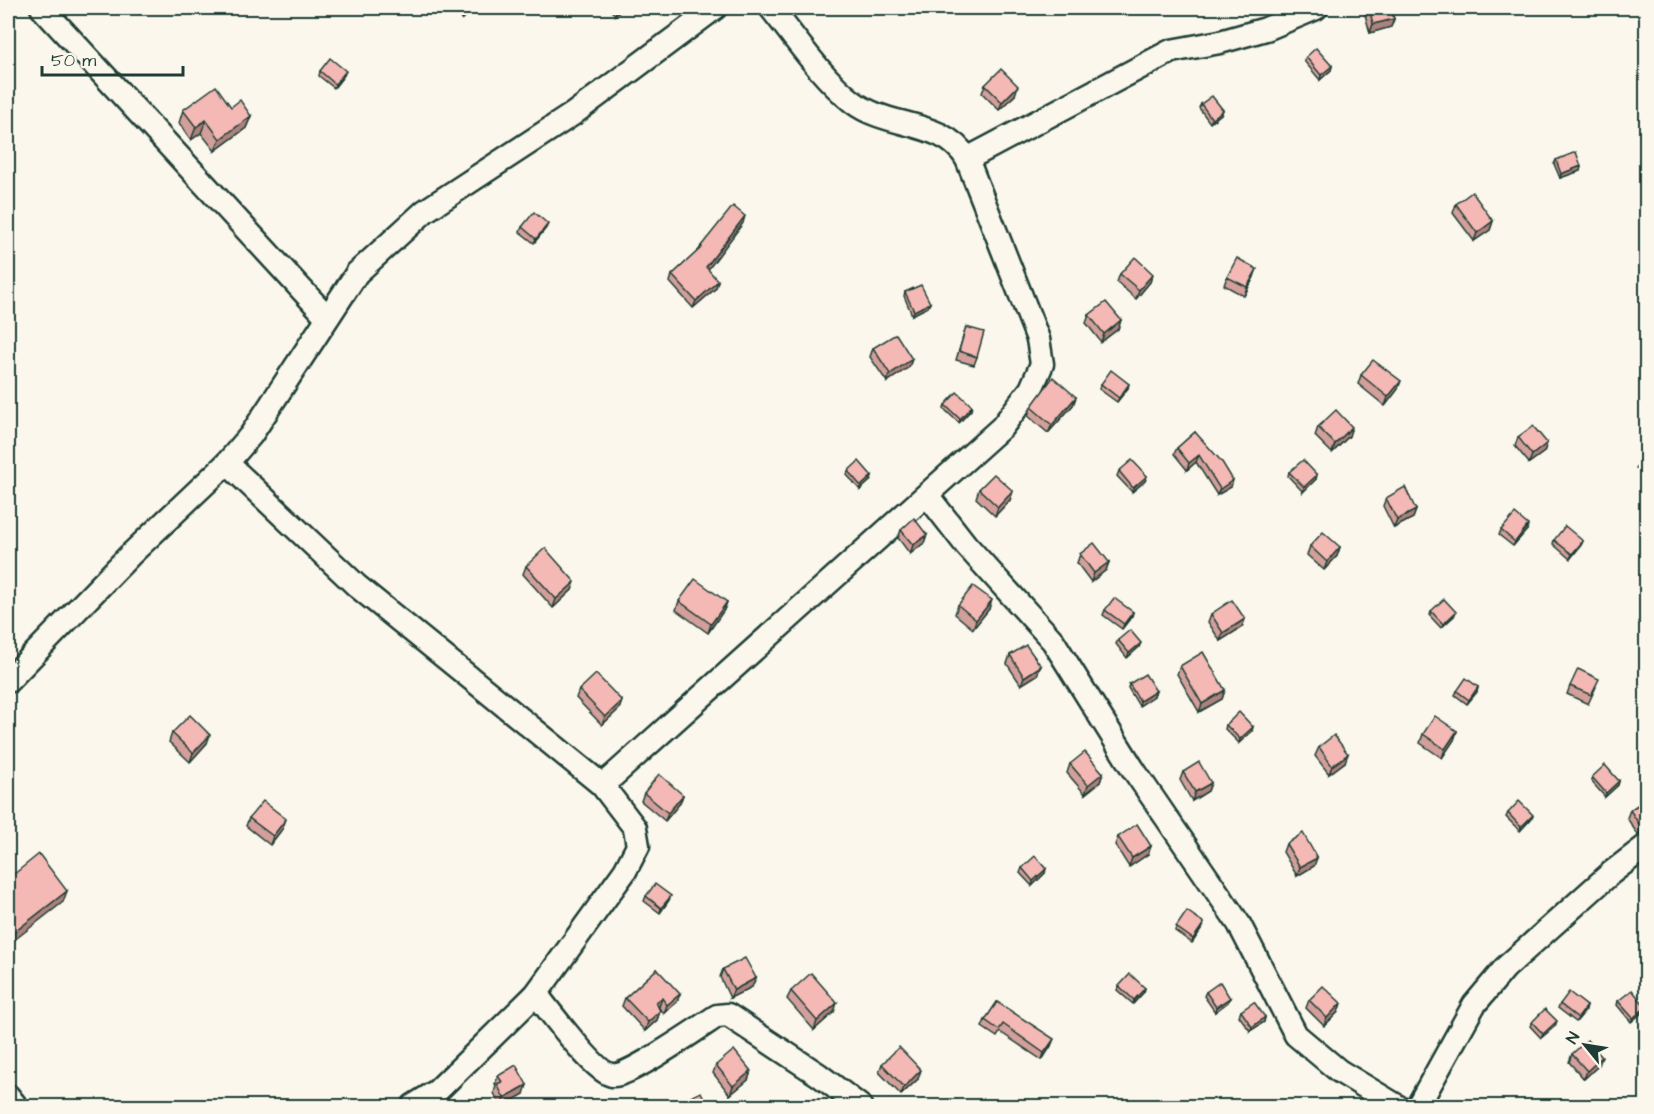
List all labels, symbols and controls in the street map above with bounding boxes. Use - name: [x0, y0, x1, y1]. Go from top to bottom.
- scale bar: [42, 39, 183, 77]
- text: 50 m: [51, 48, 96, 73]
- north arrow: [1555, 1015, 1615, 1075]
- text: N: [1561, 1028, 1585, 1048]

